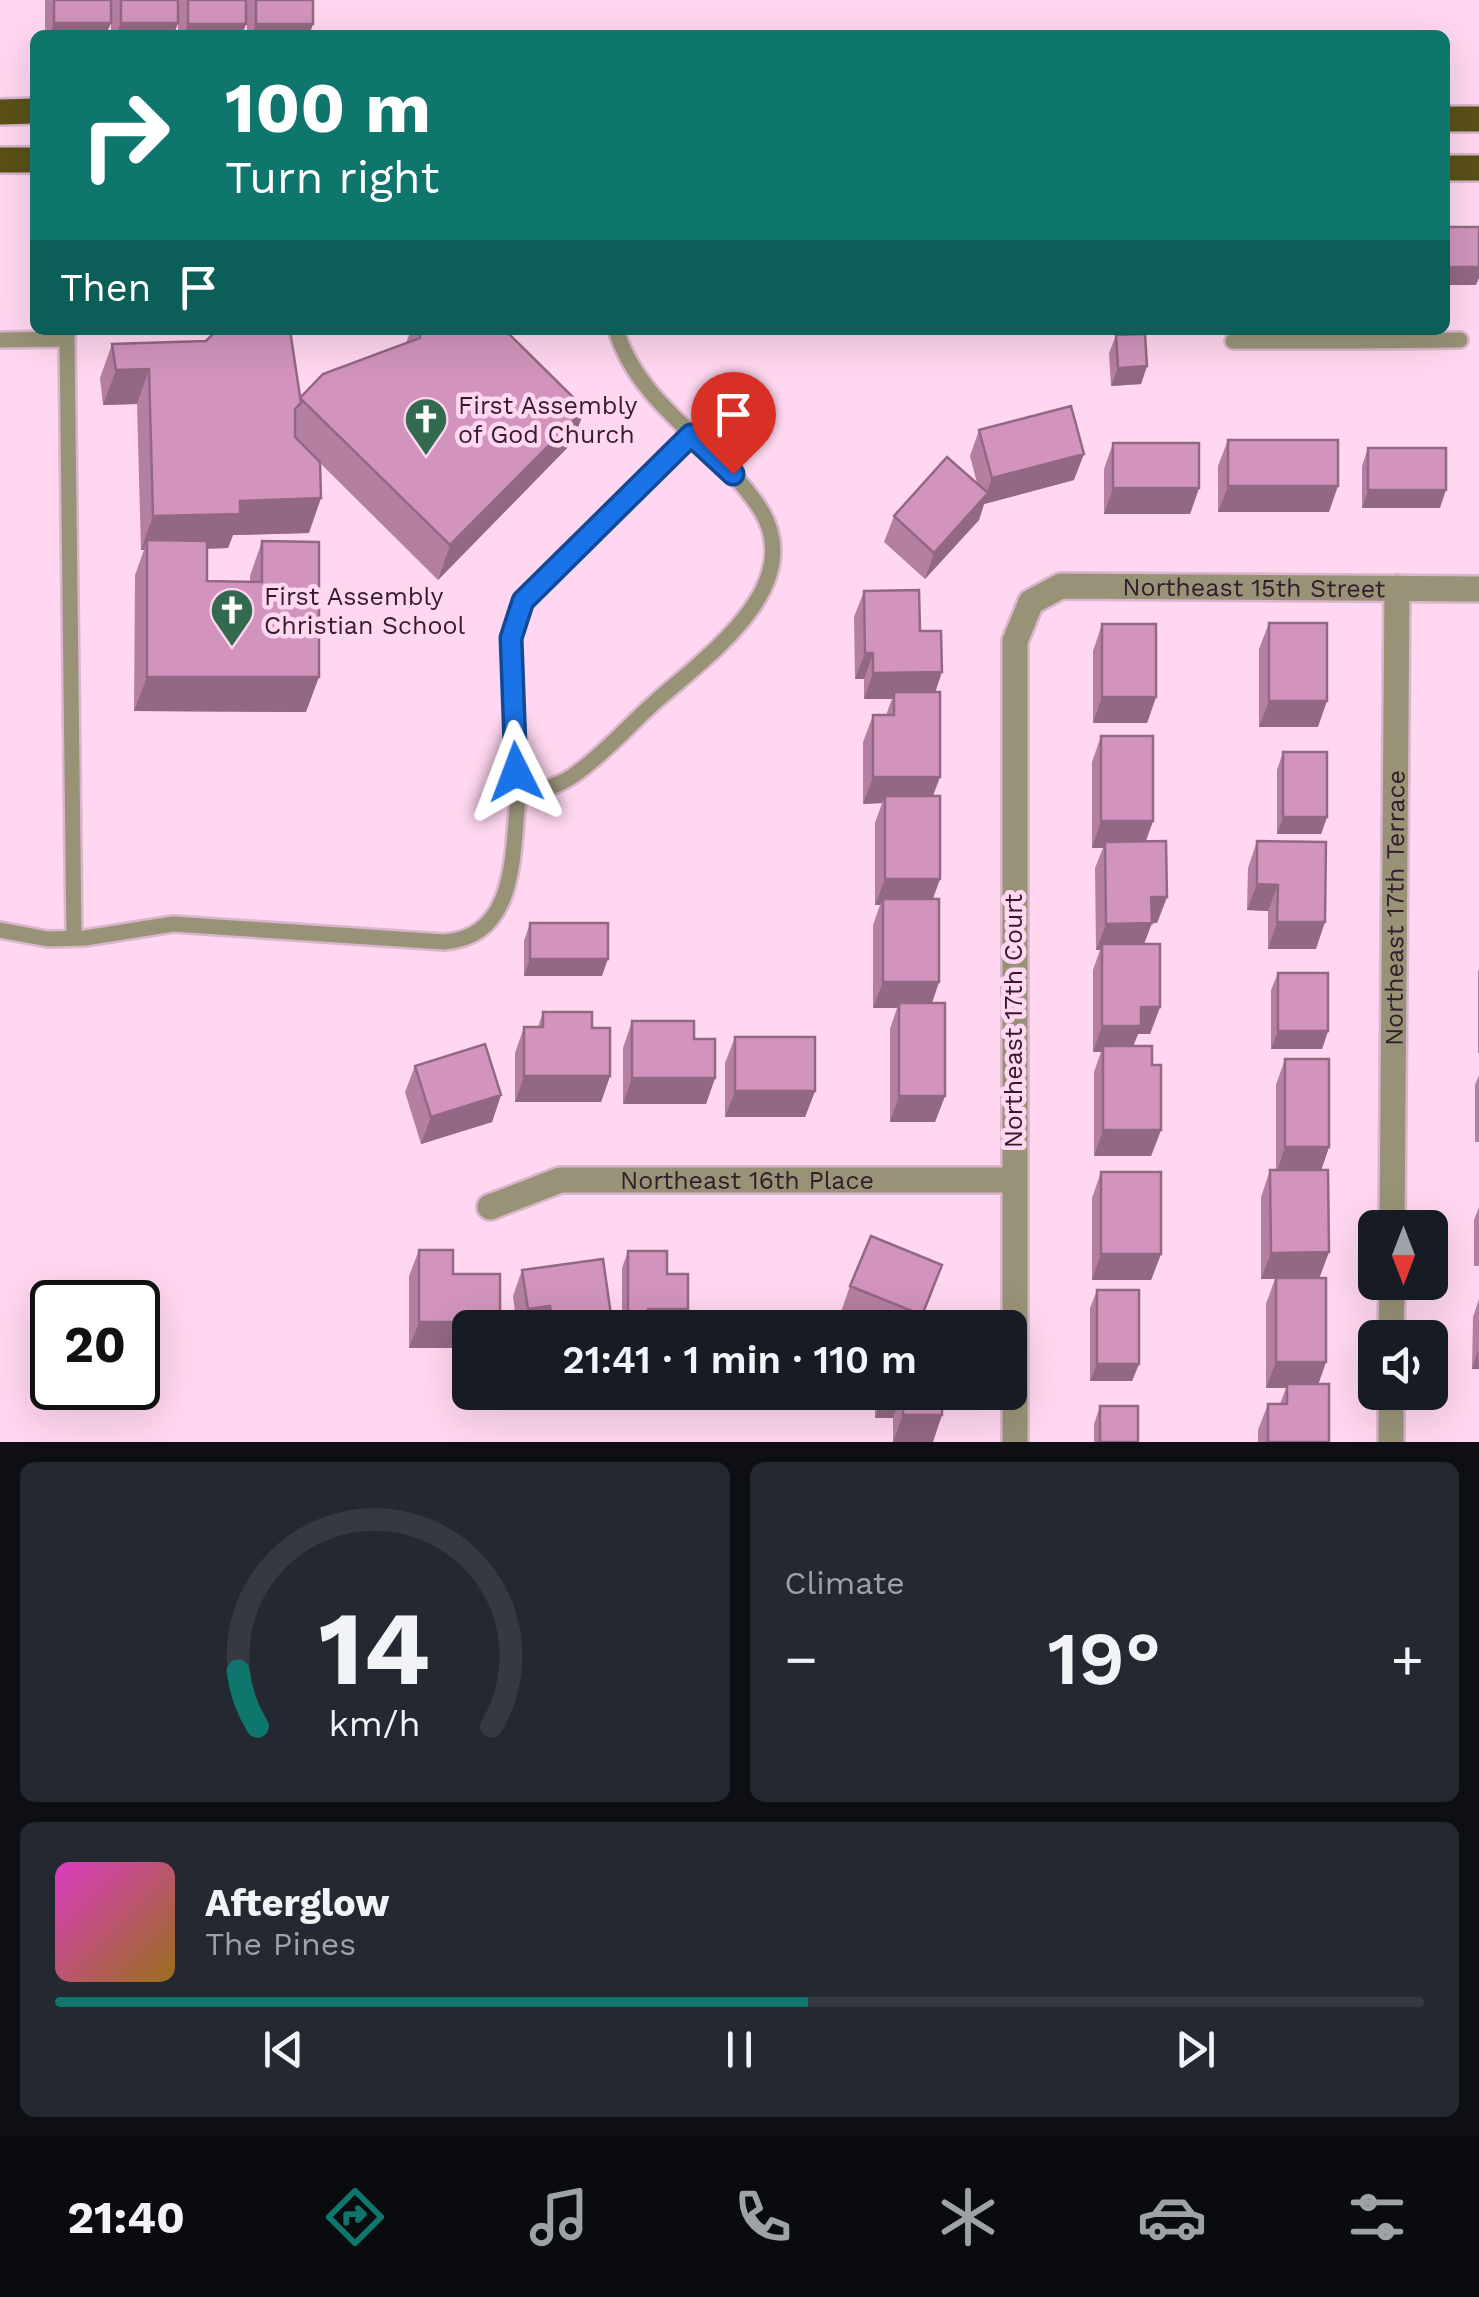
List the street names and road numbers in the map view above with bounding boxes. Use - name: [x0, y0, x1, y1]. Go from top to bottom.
- street label: Northeast 15th Street: [1122, 572, 1386, 603]
- street label: Northeast 17th Terrace: [1379, 770, 1411, 1046]
- street label: Northeast 17th Court: [999, 893, 1028, 1148]
- street label: Northeast 16th Place: [620, 1166, 874, 1195]

